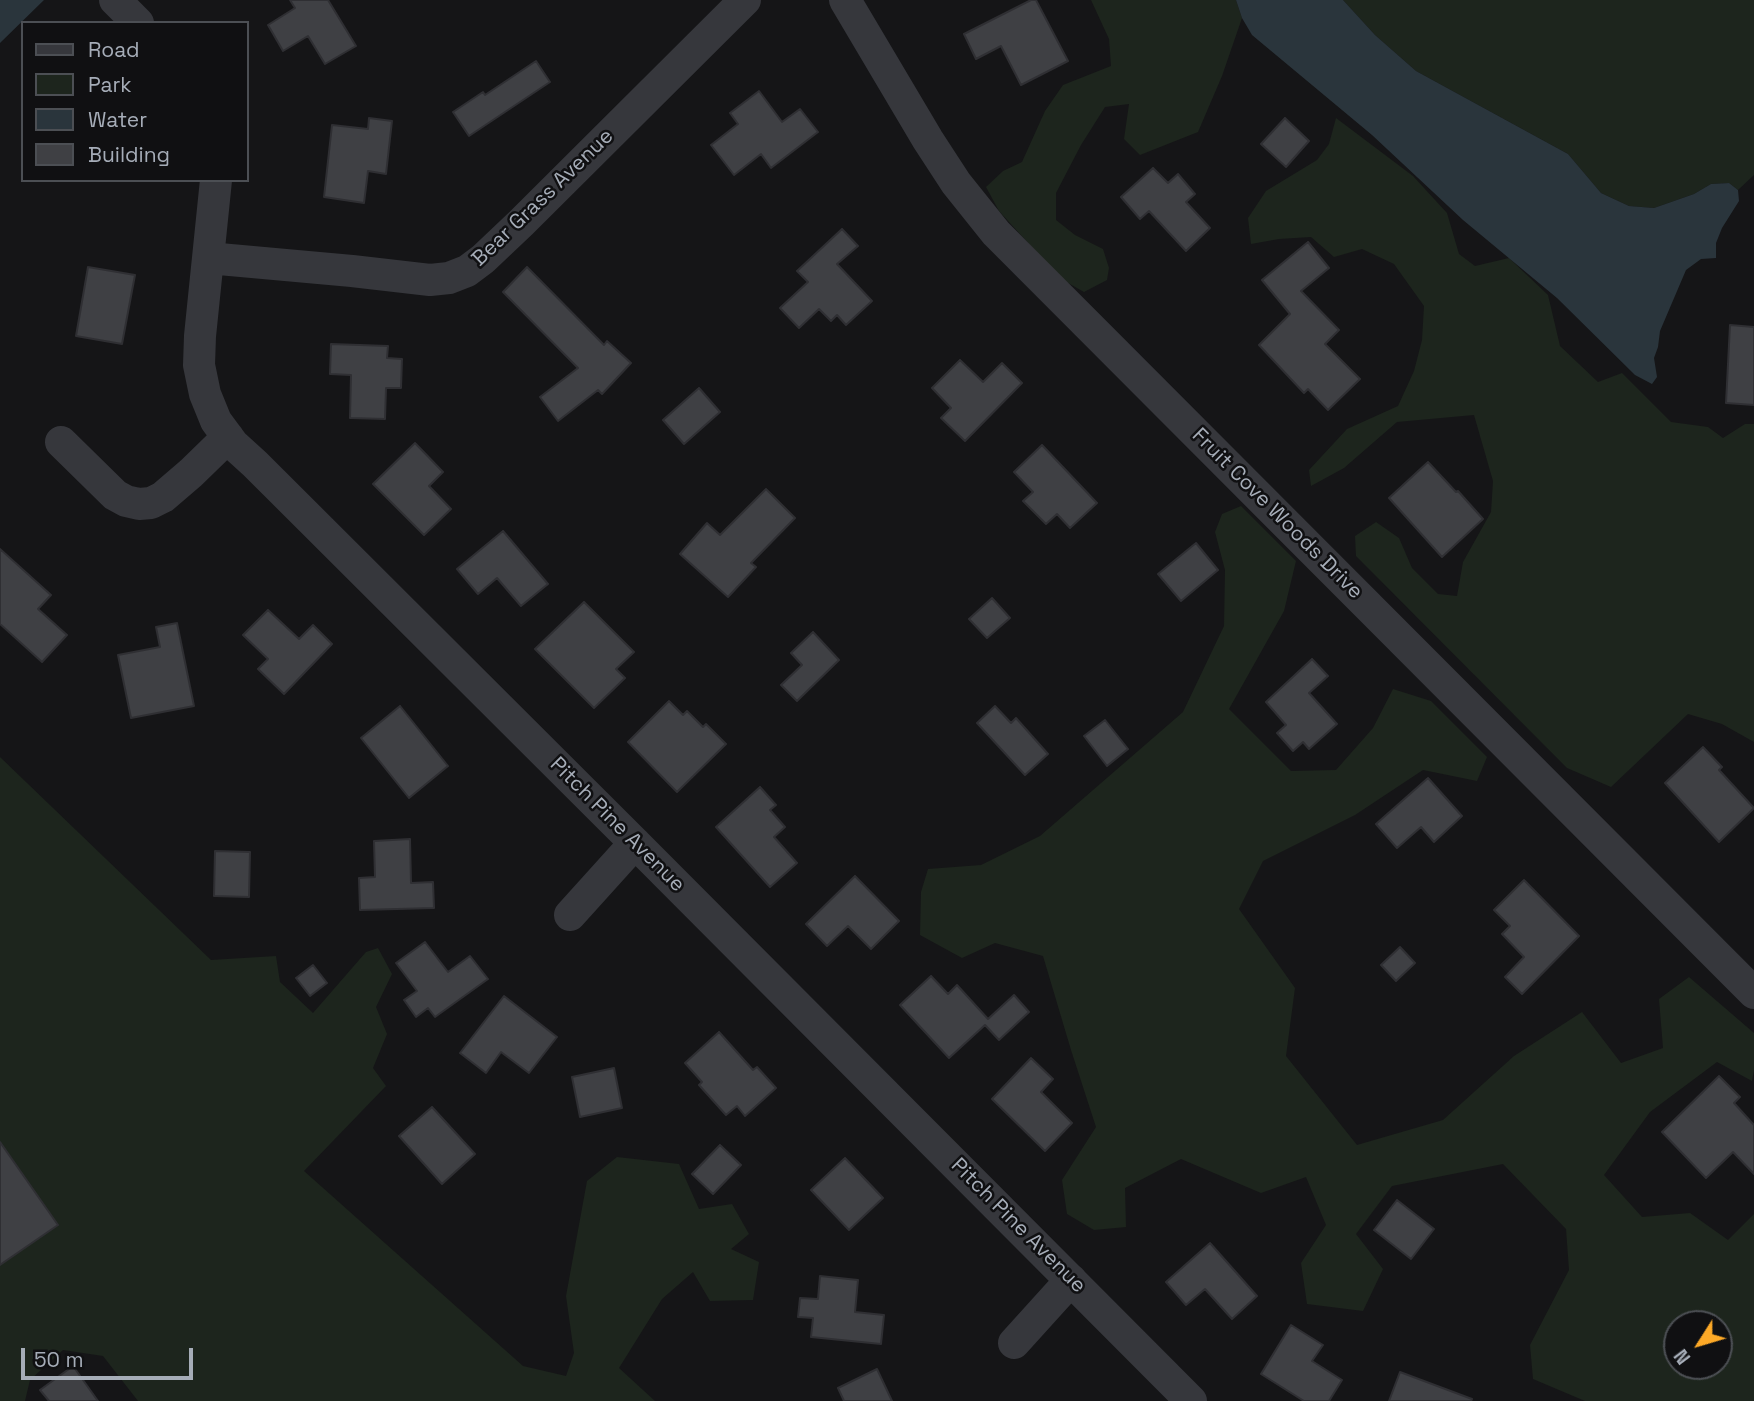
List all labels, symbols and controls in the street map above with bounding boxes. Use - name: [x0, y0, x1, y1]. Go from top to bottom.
- legend: [21, 21, 248, 182]
- text: Road: [88, 36, 140, 63]
- text: Park: [88, 71, 132, 98]
- text: Water: [88, 106, 147, 133]
- street label: Bear Grass Avenue: [467, 124, 619, 272]
- text: Building: [88, 141, 170, 168]
- street label: Fruit Cove Woods Drive: [1186, 423, 1368, 605]
- street label: Pitch Pine Avenue: [544, 752, 690, 898]
- street label: Pitch Pine Avenue: [945, 1153, 1091, 1299]
- north arrow: [1663, 1310, 1733, 1380]
- scale bar: [24, 1334, 196, 1378]
- text: N: [1669, 1344, 1696, 1369]
- text: 50 m: [34, 1346, 84, 1373]

